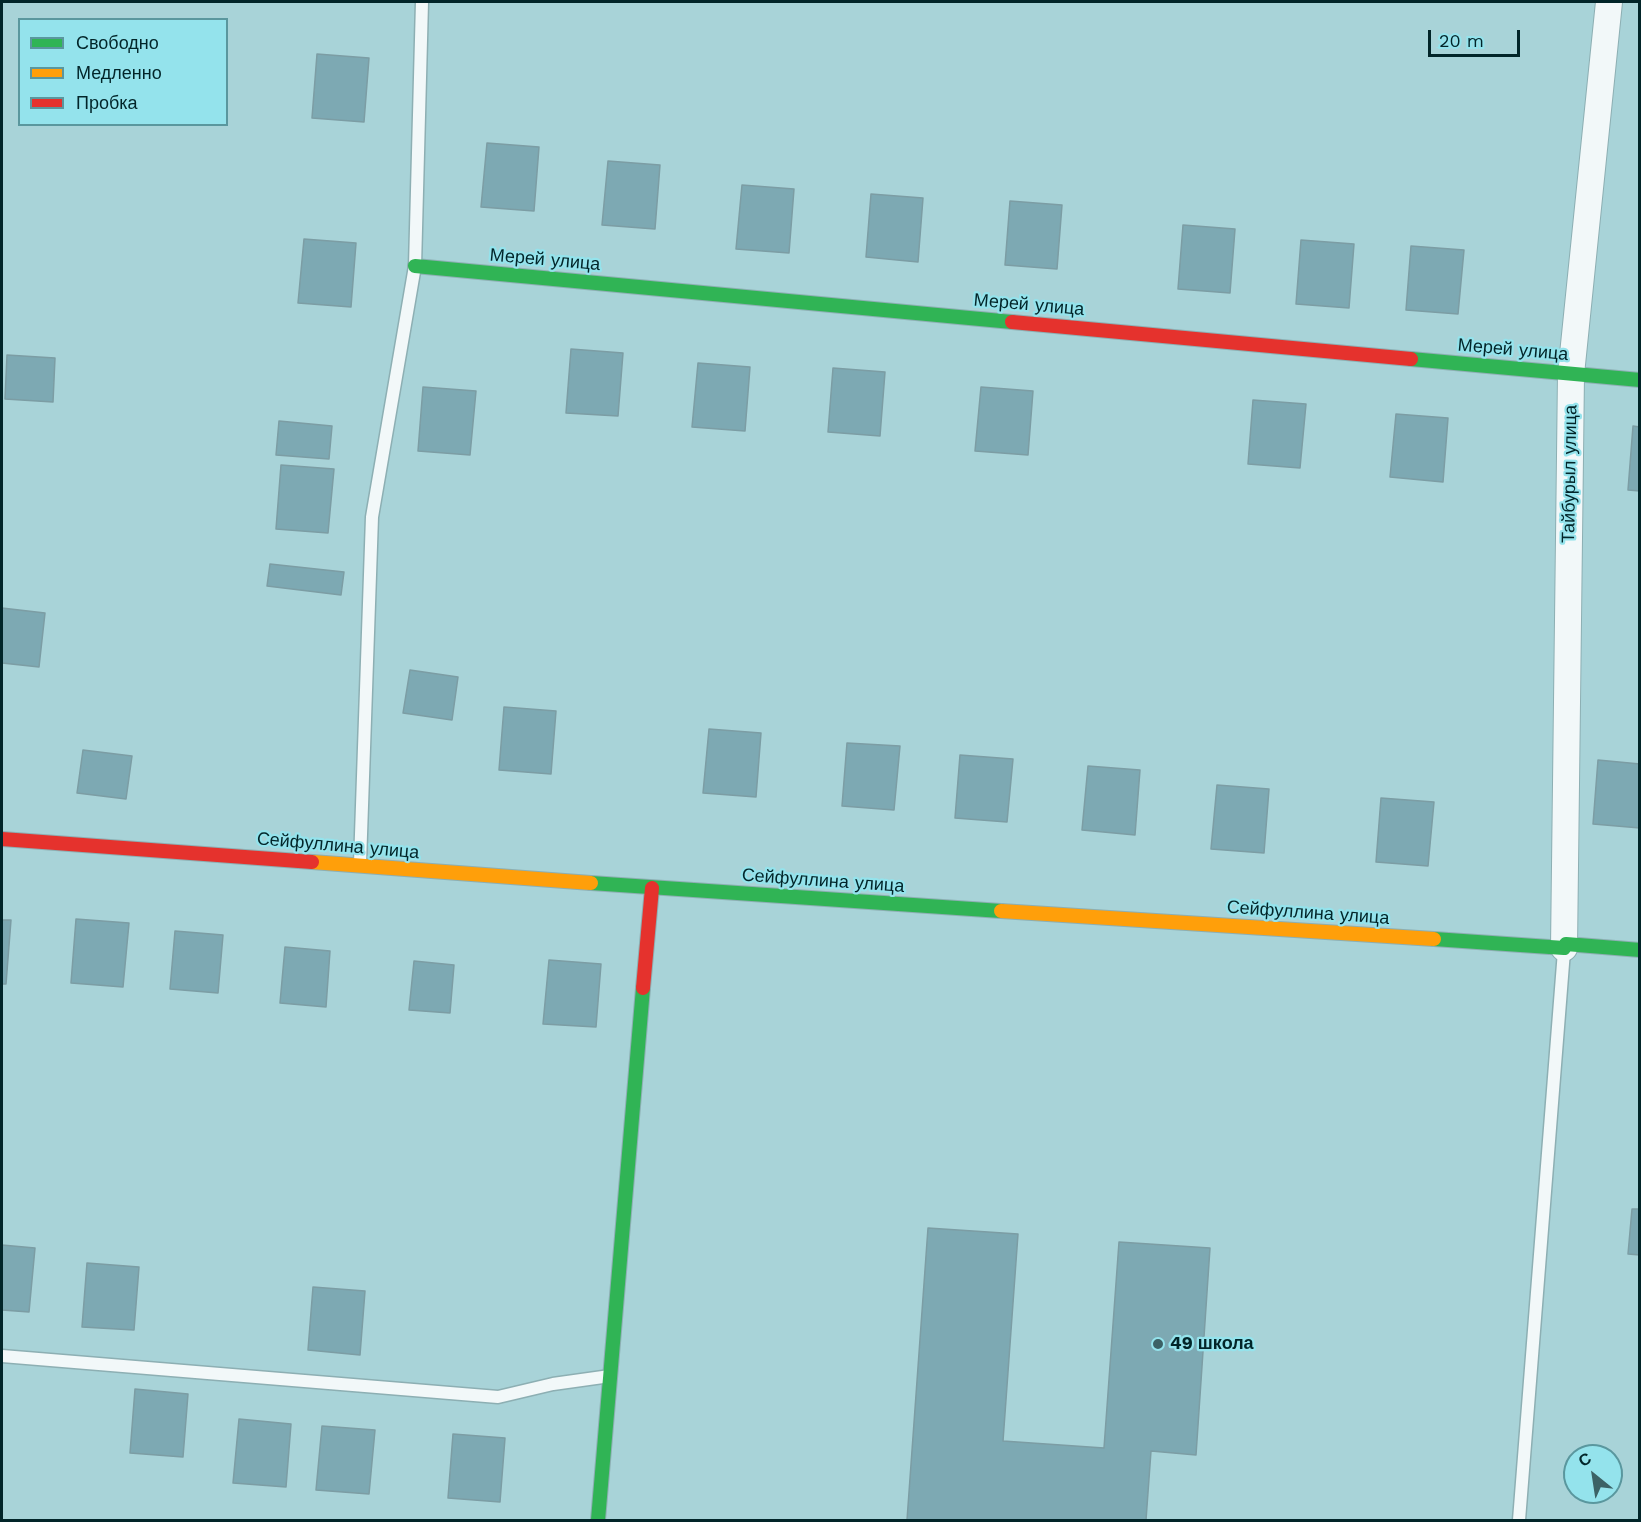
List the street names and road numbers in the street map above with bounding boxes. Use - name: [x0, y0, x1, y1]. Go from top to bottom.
- street label: Мерей улица: [489, 244, 601, 276]
- street label: Мерей улица: [973, 289, 1085, 321]
- street label: Мерей улица: [1457, 334, 1569, 366]
- street label: Тайбурыл улица: [1558, 405, 1582, 543]
- street label: Сейфуллина улица: [256, 828, 420, 864]
- street label: Сейфуллина улица: [741, 865, 905, 897]
- street label: Сейфуллина улица: [1226, 897, 1390, 929]

